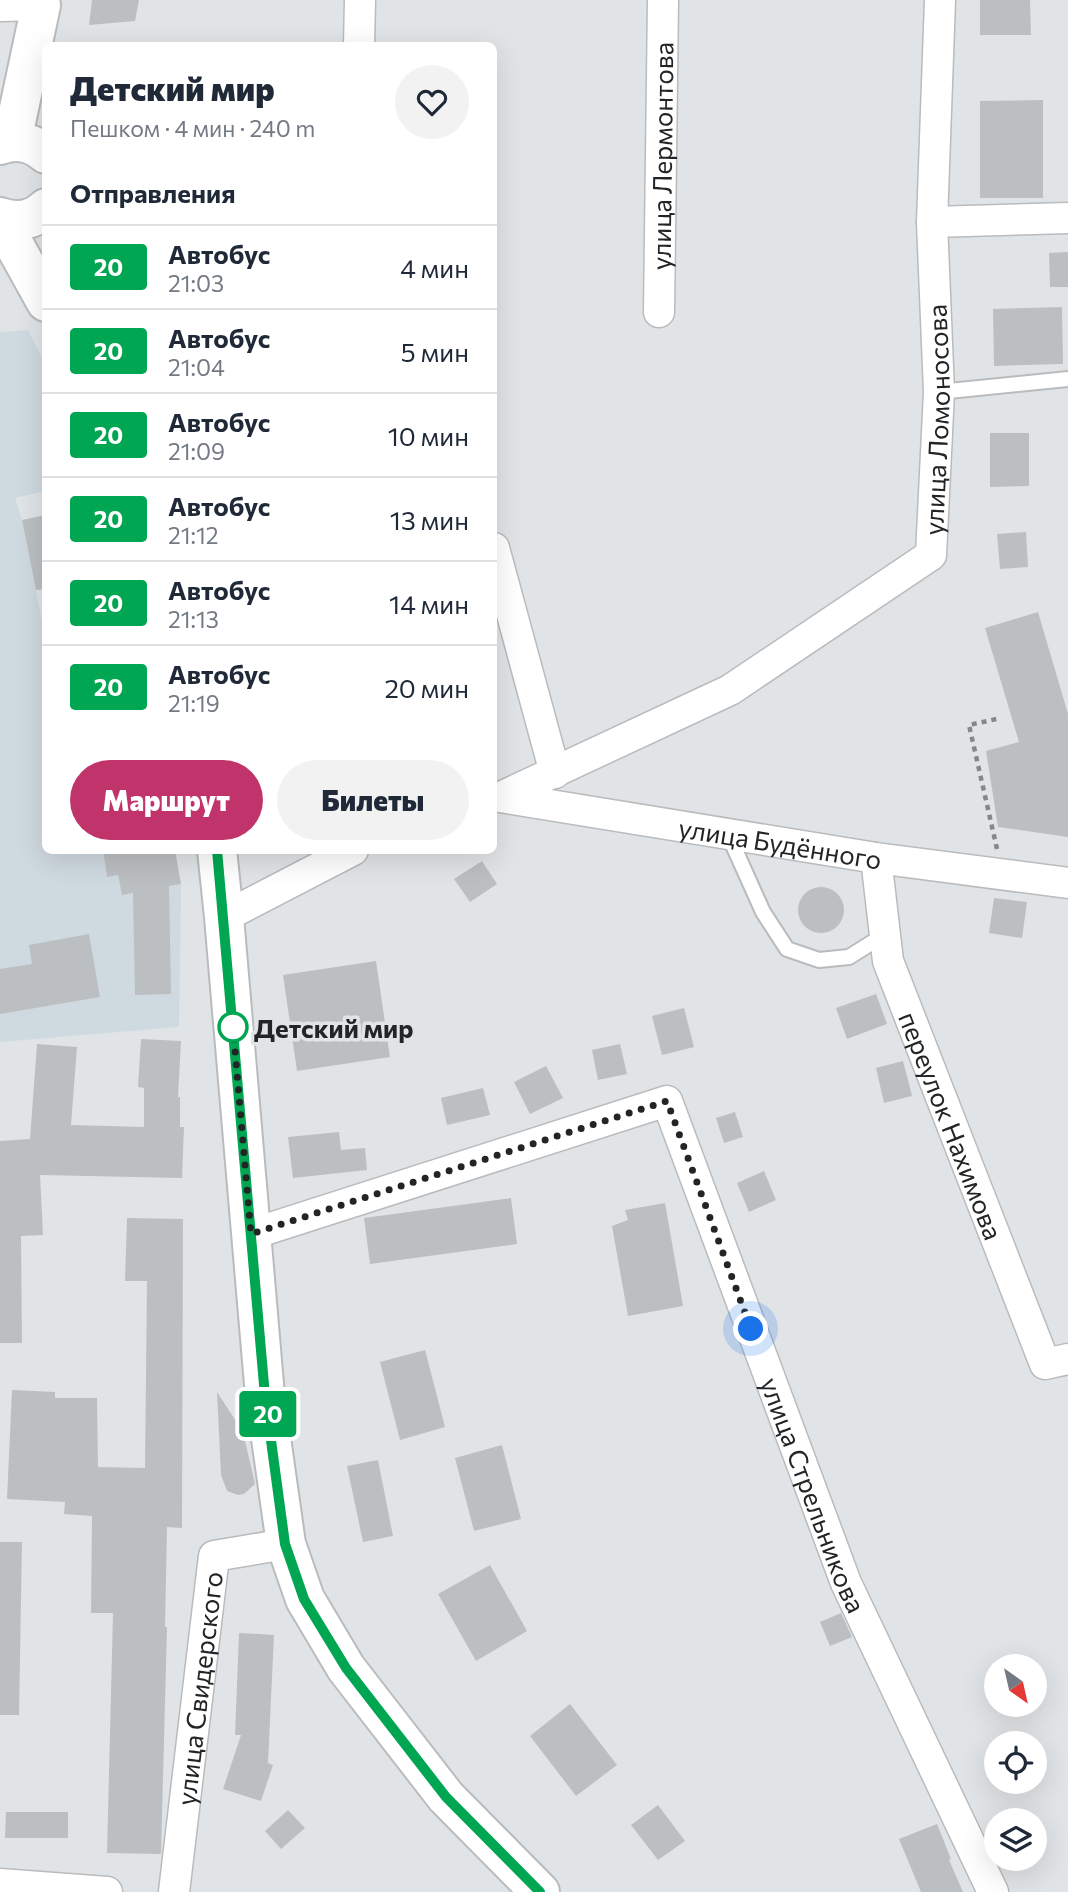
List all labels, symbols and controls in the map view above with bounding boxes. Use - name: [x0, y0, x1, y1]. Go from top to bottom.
- street label: улица Лермонтова: [644, 42, 678, 270]
- button: heart: [395, 65, 469, 139]
- text: Детский мир: [70, 67, 275, 108]
- text: Пешком · 4 мин · 240 m: [70, 114, 315, 142]
- text: Отправления: [70, 177, 236, 208]
- text: Автобус: [168, 238, 270, 269]
- text: 20: [94, 252, 123, 281]
- text: 4 мин: [400, 252, 469, 283]
- text: 21:03: [168, 269, 224, 297]
- street label: улица Ломоносова: [916, 304, 955, 536]
- text: Автобус: [168, 322, 270, 353]
- text: 20: [94, 336, 123, 365]
- text: 5 мин: [401, 336, 469, 367]
- text: 21:04: [168, 353, 225, 381]
- text: Автобус: [168, 406, 270, 437]
- text: 20: [94, 420, 123, 449]
- text: 10 мин: [388, 420, 469, 451]
- text: 21:09: [168, 437, 225, 465]
- text: Автобус: [168, 490, 270, 521]
- text: 20: [94, 504, 123, 533]
- text: 13 мин: [390, 504, 469, 535]
- text: 21:12: [168, 521, 219, 549]
- text: Автобус: [168, 574, 270, 605]
- text: 20: [94, 588, 123, 617]
- text: 14 мин: [389, 588, 469, 619]
- text: 21:13: [168, 605, 219, 633]
- text: Автобус: [168, 658, 270, 689]
- text: 20: [94, 672, 123, 701]
- text: 20 мин: [384, 672, 469, 703]
- text: 21:19: [168, 689, 220, 717]
- button: Маршрут: [70, 760, 263, 840]
- button: Билеты: [277, 760, 469, 840]
- street label: улица Будённого: [677, 811, 884, 874]
- street label: переулок Нахимова: [894, 1007, 1010, 1244]
- marker: Детский мир: [218, 1012, 248, 1042]
- place label: Детский мир: [254, 1012, 414, 1043]
- your location: [733, 1311, 768, 1346]
- street label: улица Стрельникова: [755, 1373, 873, 1617]
- line badge: 20: [236, 1391, 300, 1437]
- text: 20: [253, 1399, 283, 1428]
- street label: улица Свидерского: [169, 1570, 228, 1807]
- north arrow: [984, 1654, 1046, 1717]
- map controls: [984, 1654, 1047, 1871]
- button: locate: [984, 1731, 1047, 1794]
- button: layers: [984, 1808, 1047, 1871]

